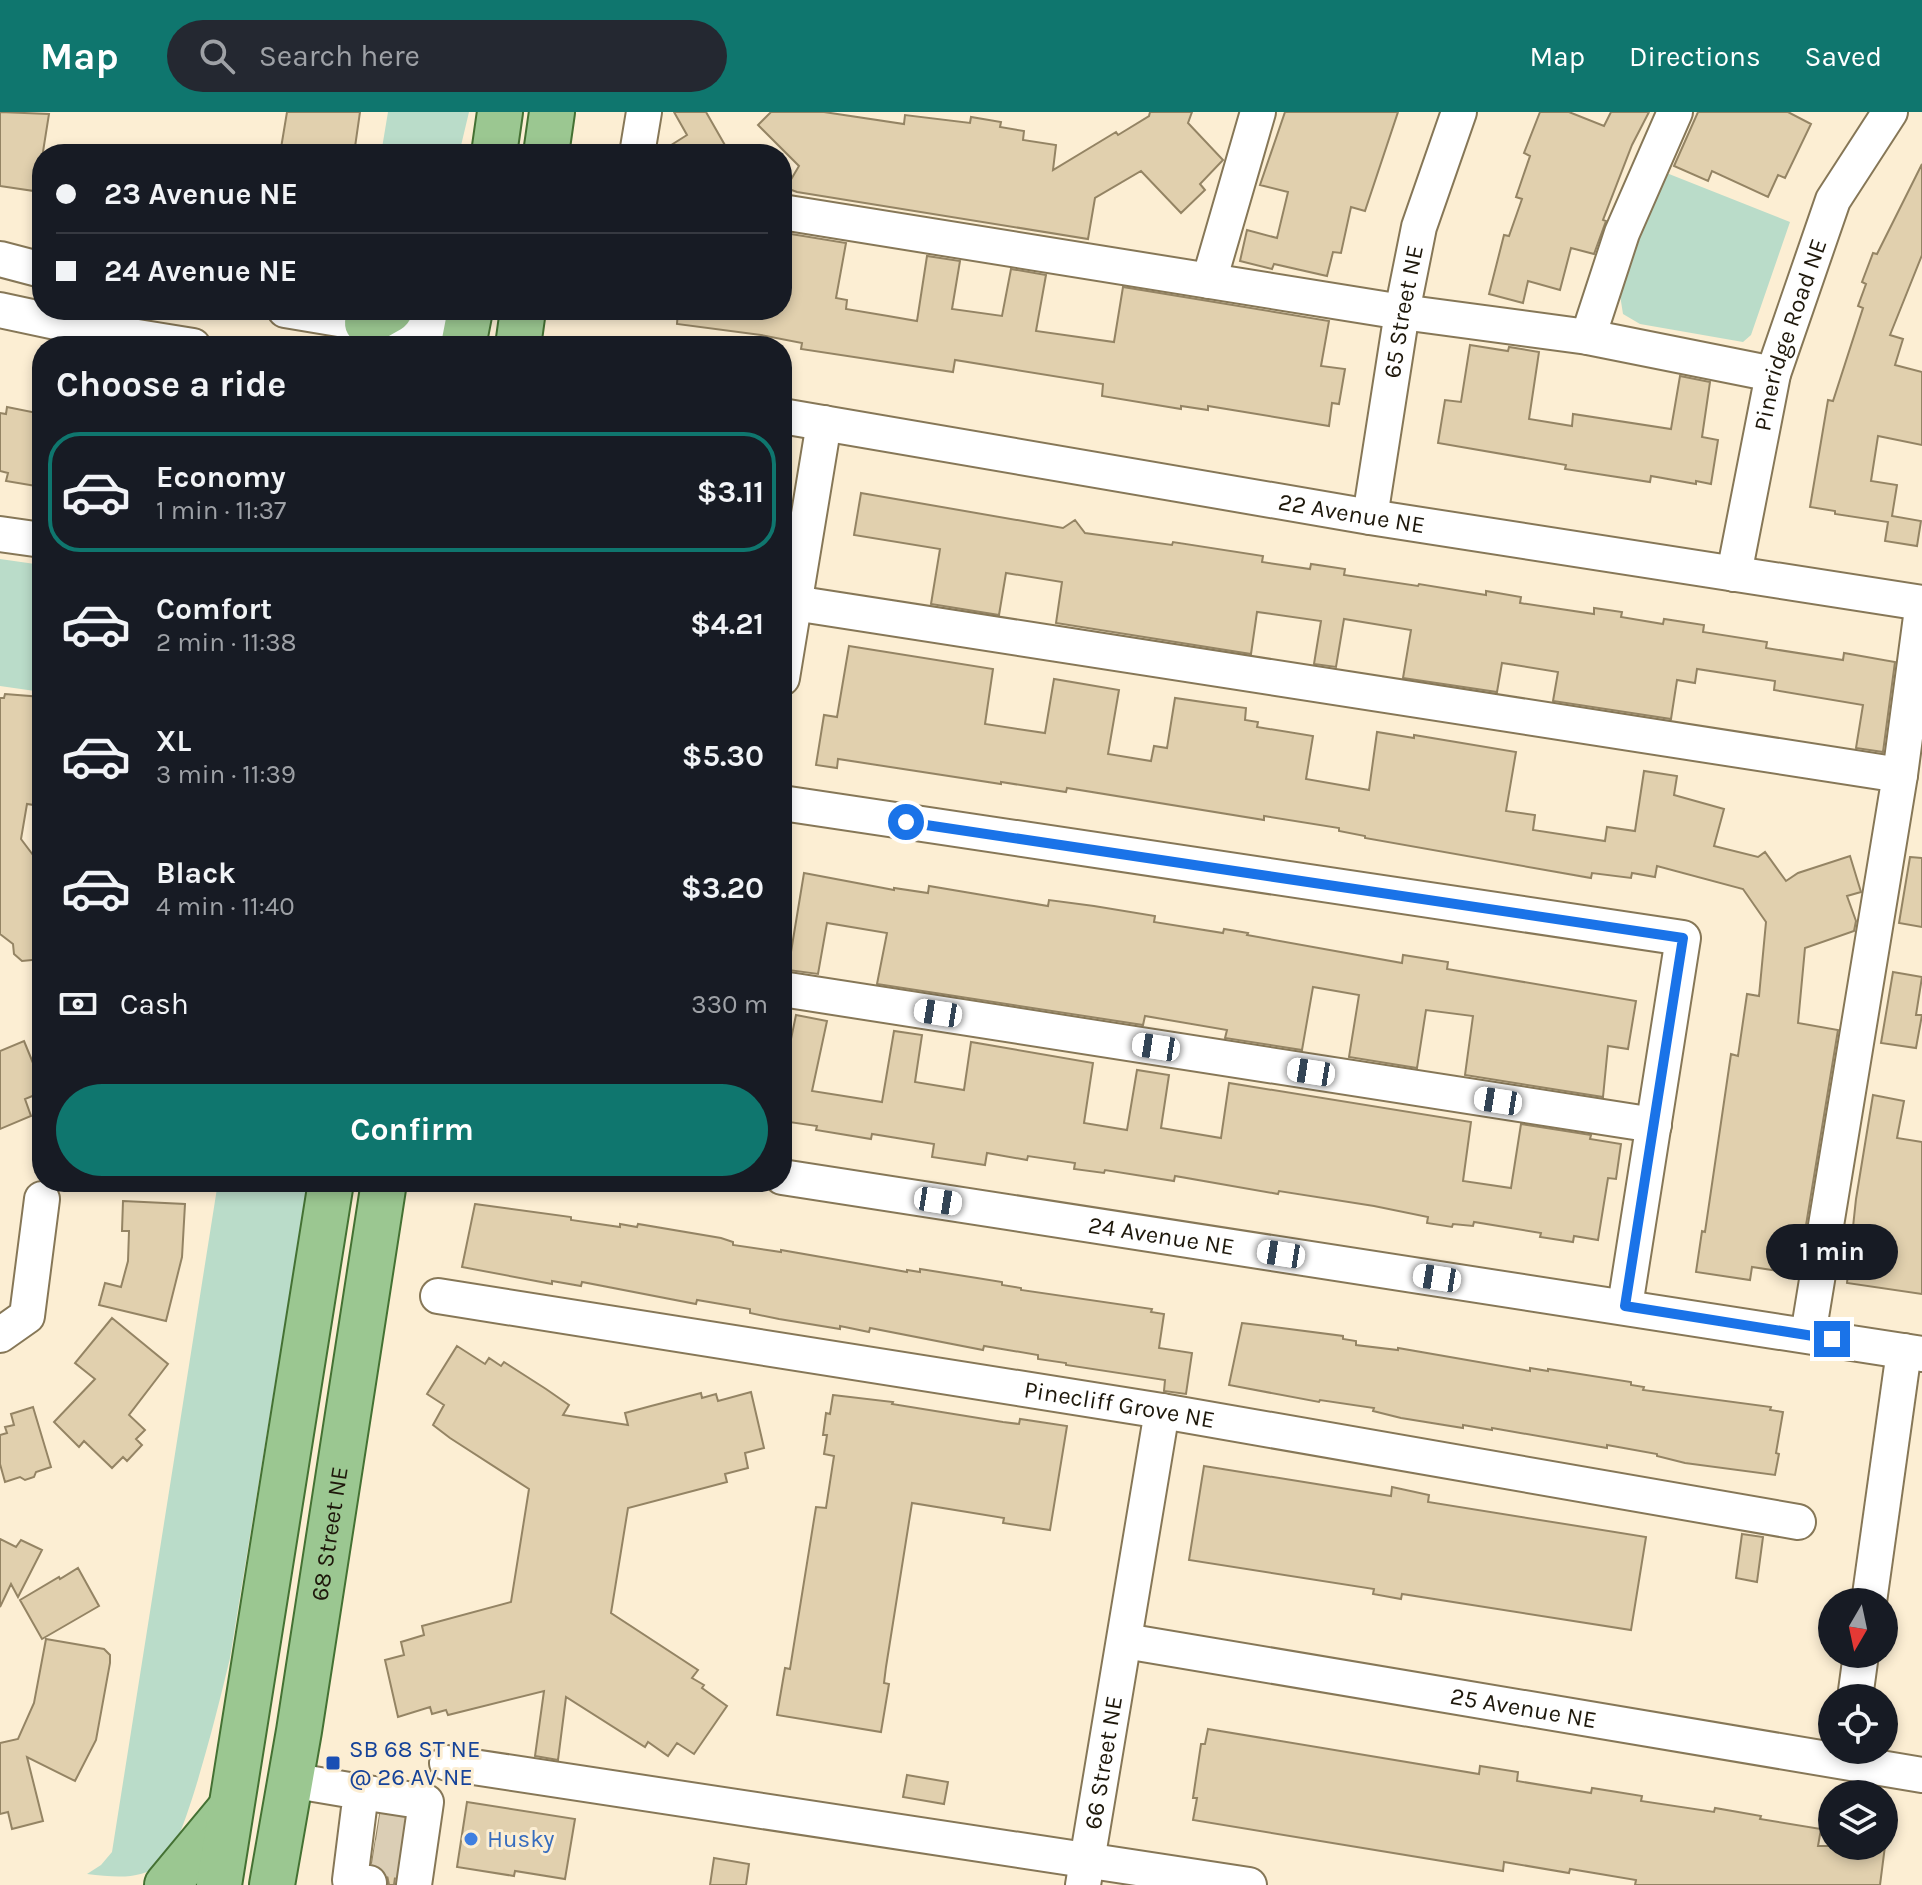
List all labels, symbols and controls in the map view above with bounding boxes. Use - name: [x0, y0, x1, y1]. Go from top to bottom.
- search box: [167, 20, 727, 92]
- text: Map: [40, 34, 119, 79]
- icon: search: [195, 34, 239, 78]
- text: Search here: [259, 38, 420, 74]
- text: Map: [1530, 40, 1585, 73]
- text: Directions: [1629, 40, 1761, 73]
- text: Saved: [1805, 40, 1882, 73]
- text: 23 Avenue NE: [104, 176, 298, 212]
- street label: Pineridge Road NE: [1748, 235, 1833, 433]
- street label: 65 Street NE: [1378, 243, 1429, 380]
- text: 24 Avenue NE: [104, 253, 297, 289]
- text: Choose a ride: [56, 363, 286, 405]
- icon: car: [60, 456, 132, 528]
- text: Economy: [156, 459, 286, 495]
- text: $3.11: [697, 474, 764, 510]
- street label: 22 Avenue NE: [1276, 488, 1427, 539]
- text: 1 min · 11:37: [156, 495, 286, 526]
- icon: car: [60, 588, 132, 660]
- text: Comfort: [156, 591, 272, 627]
- text: $4.21: [690, 606, 764, 642]
- text: 2 min · 11:38: [156, 627, 297, 658]
- icon: car: [60, 720, 132, 792]
- text: XL: [156, 723, 191, 759]
- text: $5.30: [682, 738, 764, 774]
- text: 3 min · 11:39: [156, 759, 296, 790]
- route start: [888, 804, 924, 840]
- icon: car: [60, 852, 132, 924]
- text: Black: [156, 855, 236, 891]
- text: $3.20: [681, 870, 764, 906]
- text: 4 min · 11:40: [156, 891, 295, 922]
- icon: cash: [56, 982, 100, 1026]
- text: Cash: [120, 986, 189, 1022]
- text: 330 m: [691, 989, 768, 1020]
- car: [912, 997, 964, 1029]
- car: [1130, 1031, 1182, 1063]
- car: [1285, 1056, 1337, 1088]
- button: Confirm: [56, 1084, 768, 1176]
- car: [1472, 1085, 1524, 1117]
- car: [912, 1185, 964, 1217]
- street label: 24 Avenue NE: [1086, 1211, 1237, 1261]
- callout: 1 min: [1766, 1223, 1898, 1279]
- text: 1 min: [1799, 1236, 1865, 1267]
- car: [1255, 1238, 1307, 1270]
- car: [1411, 1262, 1463, 1294]
- route end: [1814, 1321, 1850, 1357]
- street label: Pinecliff Grove NE: [1022, 1375, 1217, 1434]
- street label: 68 Street NE: [305, 1464, 354, 1603]
- north arrow: [1818, 1588, 1898, 1668]
- map controls: [1818, 1588, 1898, 1860]
- street label: 25 Avenue NE: [1448, 1682, 1599, 1734]
- button: locate: [1818, 1684, 1898, 1764]
- street label: 66 Street NE: [1078, 1694, 1128, 1831]
- place label: SB 68 ST NE @ 26 AV NE: [349, 1735, 480, 1791]
- marker: SB 68 ST NE @ 26 AV NE: [324, 1754, 342, 1772]
- button: layers: [1818, 1780, 1898, 1860]
- place label: Husky: [487, 1825, 555, 1853]
- marker: Husky: [462, 1830, 480, 1848]

